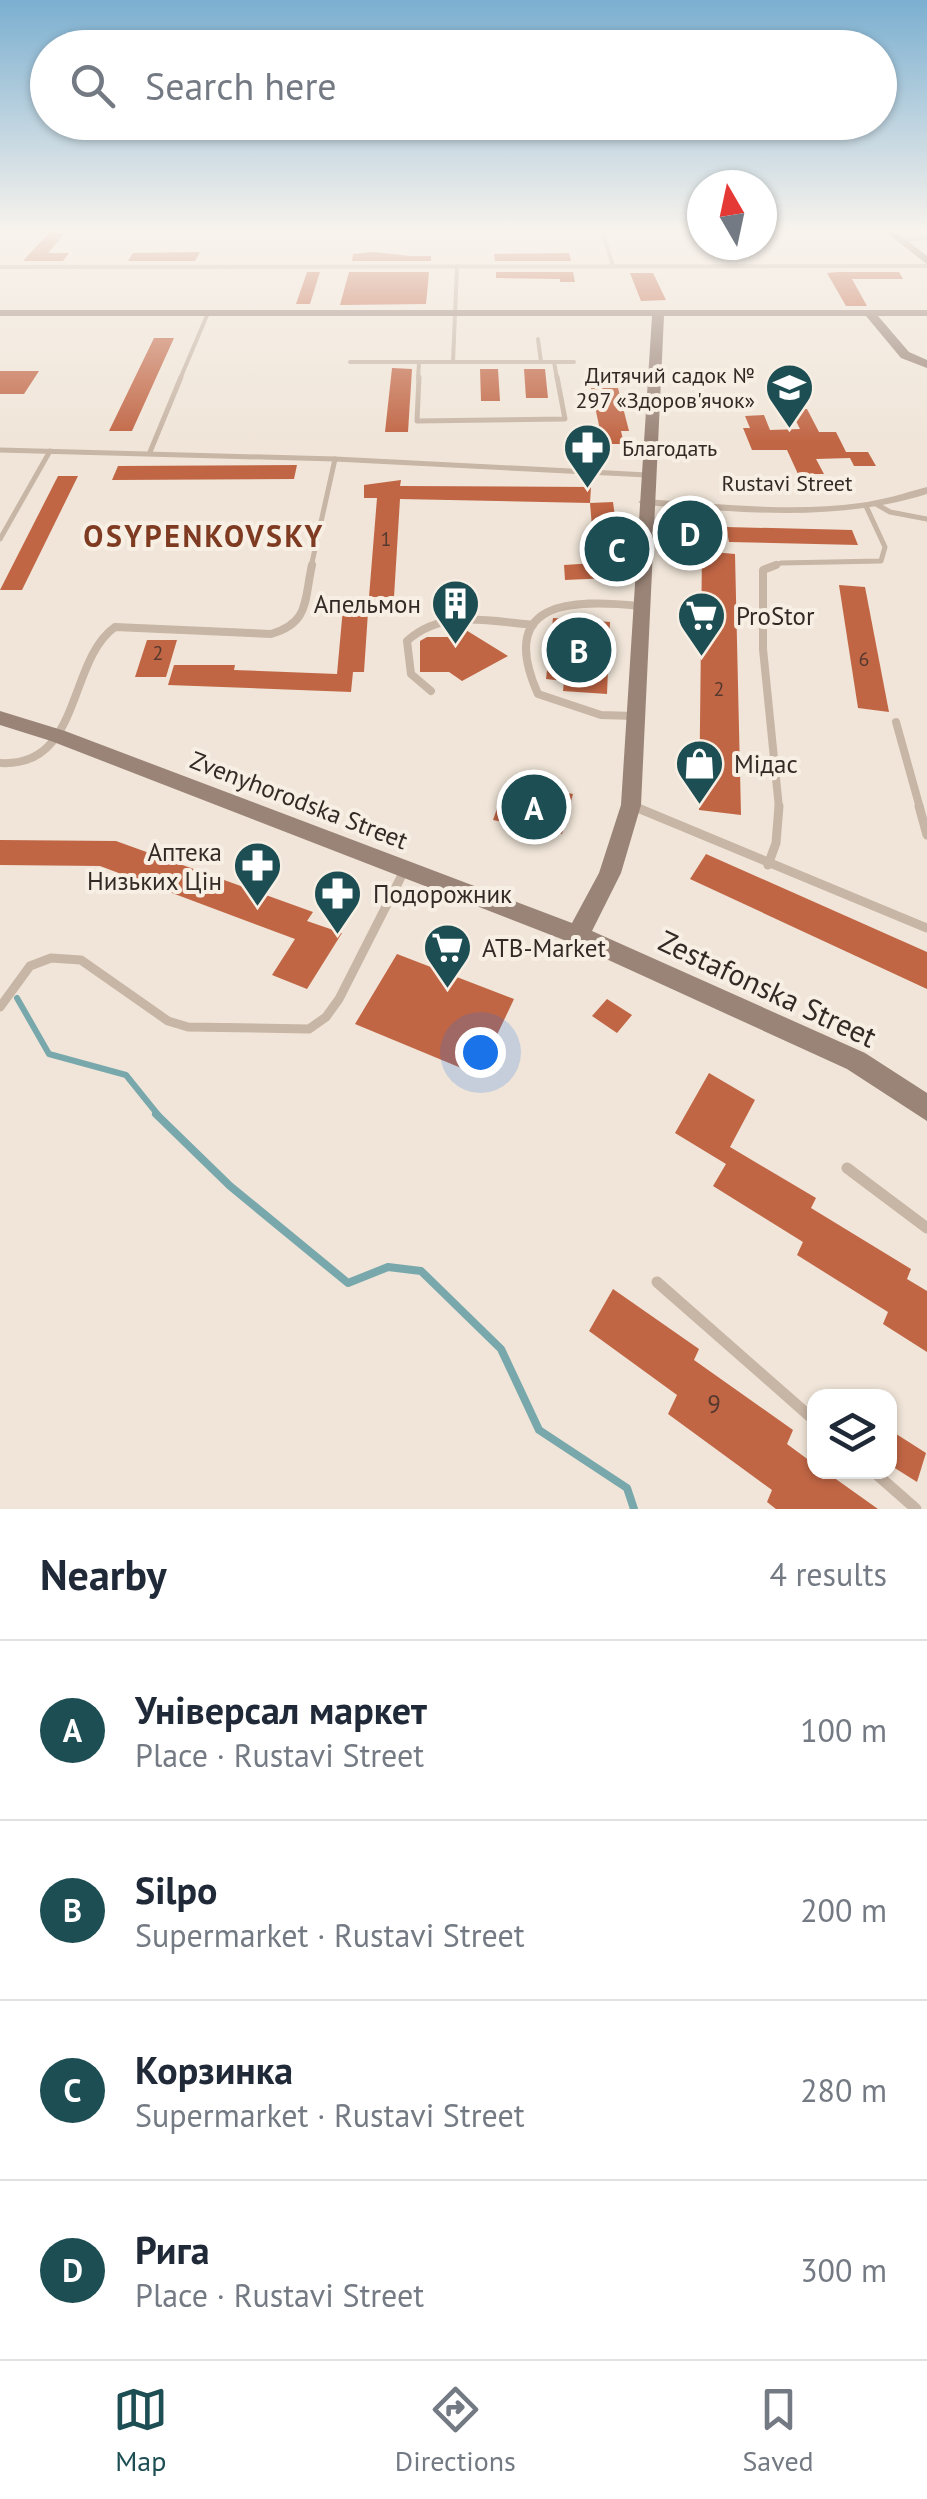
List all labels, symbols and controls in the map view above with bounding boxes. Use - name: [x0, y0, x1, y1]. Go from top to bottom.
- search box: [30, 30, 897, 140]
- icon: search: [65, 58, 120, 113]
- text: Search here: [145, 61, 337, 110]
- north arrow: [687, 170, 777, 260]
- place label: Дитячий садок № 297 «Здоров'ячок»: [576, 361, 755, 414]
- school or university icon: Дитячий садок № 297 «Здоров'ячок»: [764, 362, 816, 430]
- pharmacy icon: Благодать: [561, 422, 613, 490]
- place label: Благодать: [622, 434, 717, 462]
- street label: Rustavi Street: [722, 469, 853, 497]
- pin: D: [658, 496, 722, 570]
- pin: C: [584, 512, 650, 586]
- district label: OSYPENKOVSKY: [83, 516, 325, 555]
- house number: 1: [381, 526, 391, 552]
- building icon: Апельмон: [430, 578, 482, 646]
- place label: Апельмон: [314, 588, 421, 620]
- supermarket icon: ProStor: [675, 590, 727, 658]
- place label: ProStor: [736, 600, 815, 632]
- pin: B: [546, 612, 612, 688]
- house number: 2: [153, 640, 163, 666]
- house number: 6: [859, 646, 869, 672]
- house number: 2: [714, 676, 724, 702]
- shop icon: Мідас: [673, 738, 725, 806]
- street label: Zvenyhorodska Street: [186, 744, 413, 856]
- place label: Мідас: [734, 748, 798, 780]
- pin: A: [502, 770, 566, 844]
- place label: Аптека Низьких Цін: [87, 836, 222, 897]
- pharmacy icon: Аптека Низьких Цін: [231, 840, 283, 908]
- pharmacy icon: Подорожник: [312, 868, 364, 936]
- place label: Подорожник: [373, 878, 512, 910]
- street label: Zestafonska Street: [653, 920, 883, 1056]
- supermarket icon: ATB-Market: [421, 922, 473, 990]
- place label: ATB-Market: [482, 932, 606, 964]
- your location: [455, 1027, 506, 1078]
- house number: 9: [707, 1388, 721, 1420]
- map controls: [807, 1389, 897, 1479]
- button: layers: [807, 1389, 897, 1479]
- text: Nearby: [40, 1547, 167, 1602]
- text: 4 results: [769, 1553, 887, 1595]
- text: Універсал маркет: [135, 1685, 427, 1734]
- text: A: [63, 1709, 82, 1751]
- text: 100 m: [800, 1709, 887, 1751]
- text: Place · Rustavi Street: [135, 1734, 424, 1776]
- text: Silpo: [135, 1865, 217, 1914]
- text: B: [63, 1889, 82, 1931]
- text: 200 m: [800, 1889, 887, 1931]
- text: Supermarket · Rustavi Street: [135, 1914, 525, 1956]
- text: Корзинка: [135, 2045, 293, 2094]
- text: C: [64, 2069, 81, 2111]
- text: 280 m: [800, 2069, 887, 2111]
- text: Supermarket · Rustavi Street: [135, 2094, 525, 2136]
- text: Рига: [135, 2225, 210, 2274]
- text: D: [62, 2249, 83, 2291]
- text: 300 m: [800, 2249, 887, 2291]
- text: Place · Rustavi Street: [135, 2274, 424, 2316]
- tab: Map: [113, 2382, 168, 2479]
- tab: Directions: [395, 2382, 516, 2479]
- tab: Saved: [742, 2382, 814, 2479]

